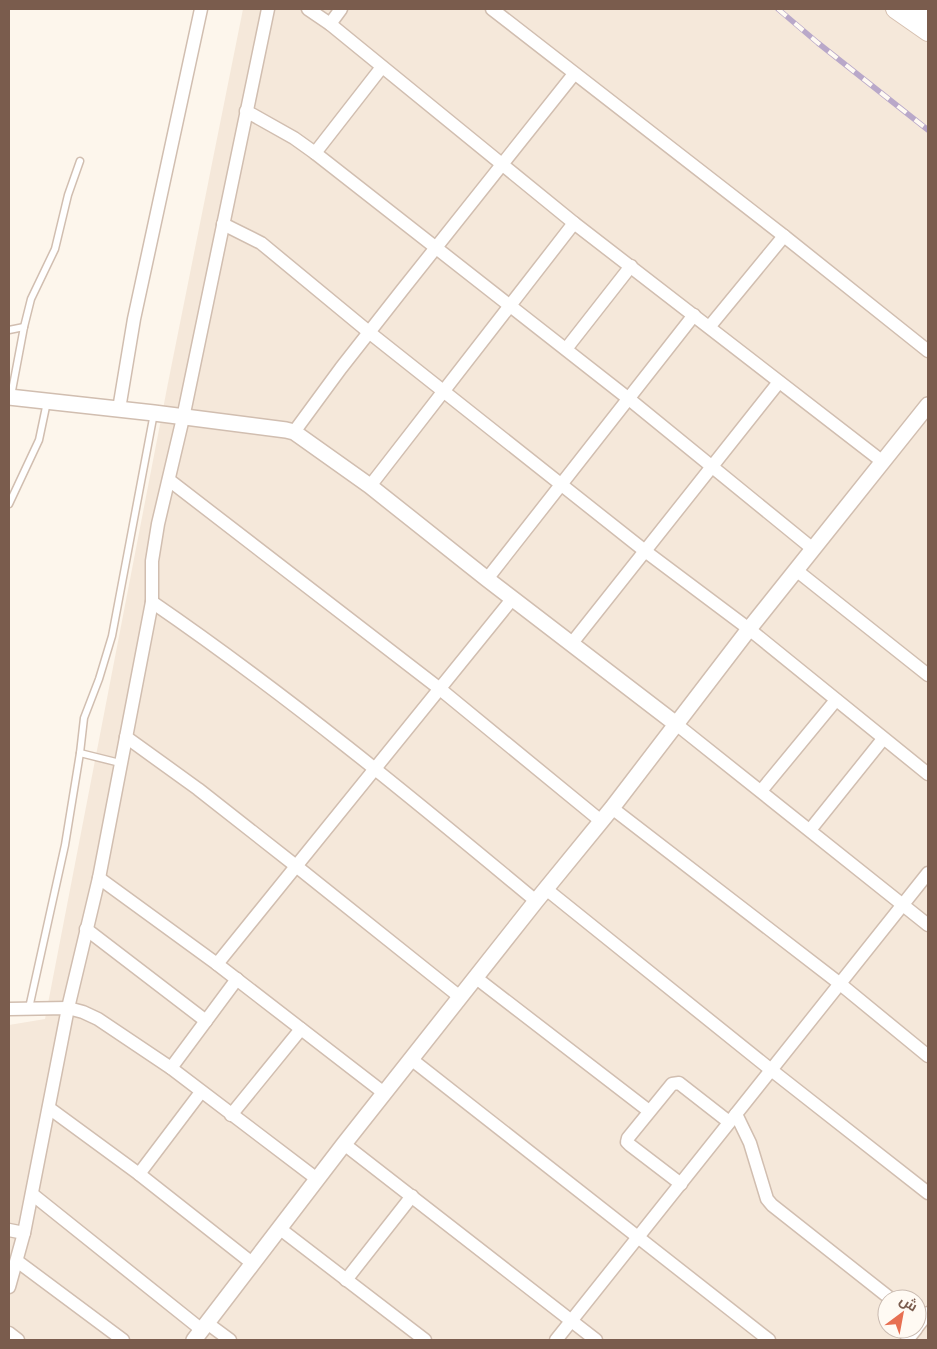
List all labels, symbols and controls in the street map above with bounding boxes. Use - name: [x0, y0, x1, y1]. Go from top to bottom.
- north arrow: [877, 1289, 927, 1339]
- text: ش: [897, 1291, 921, 1315]

